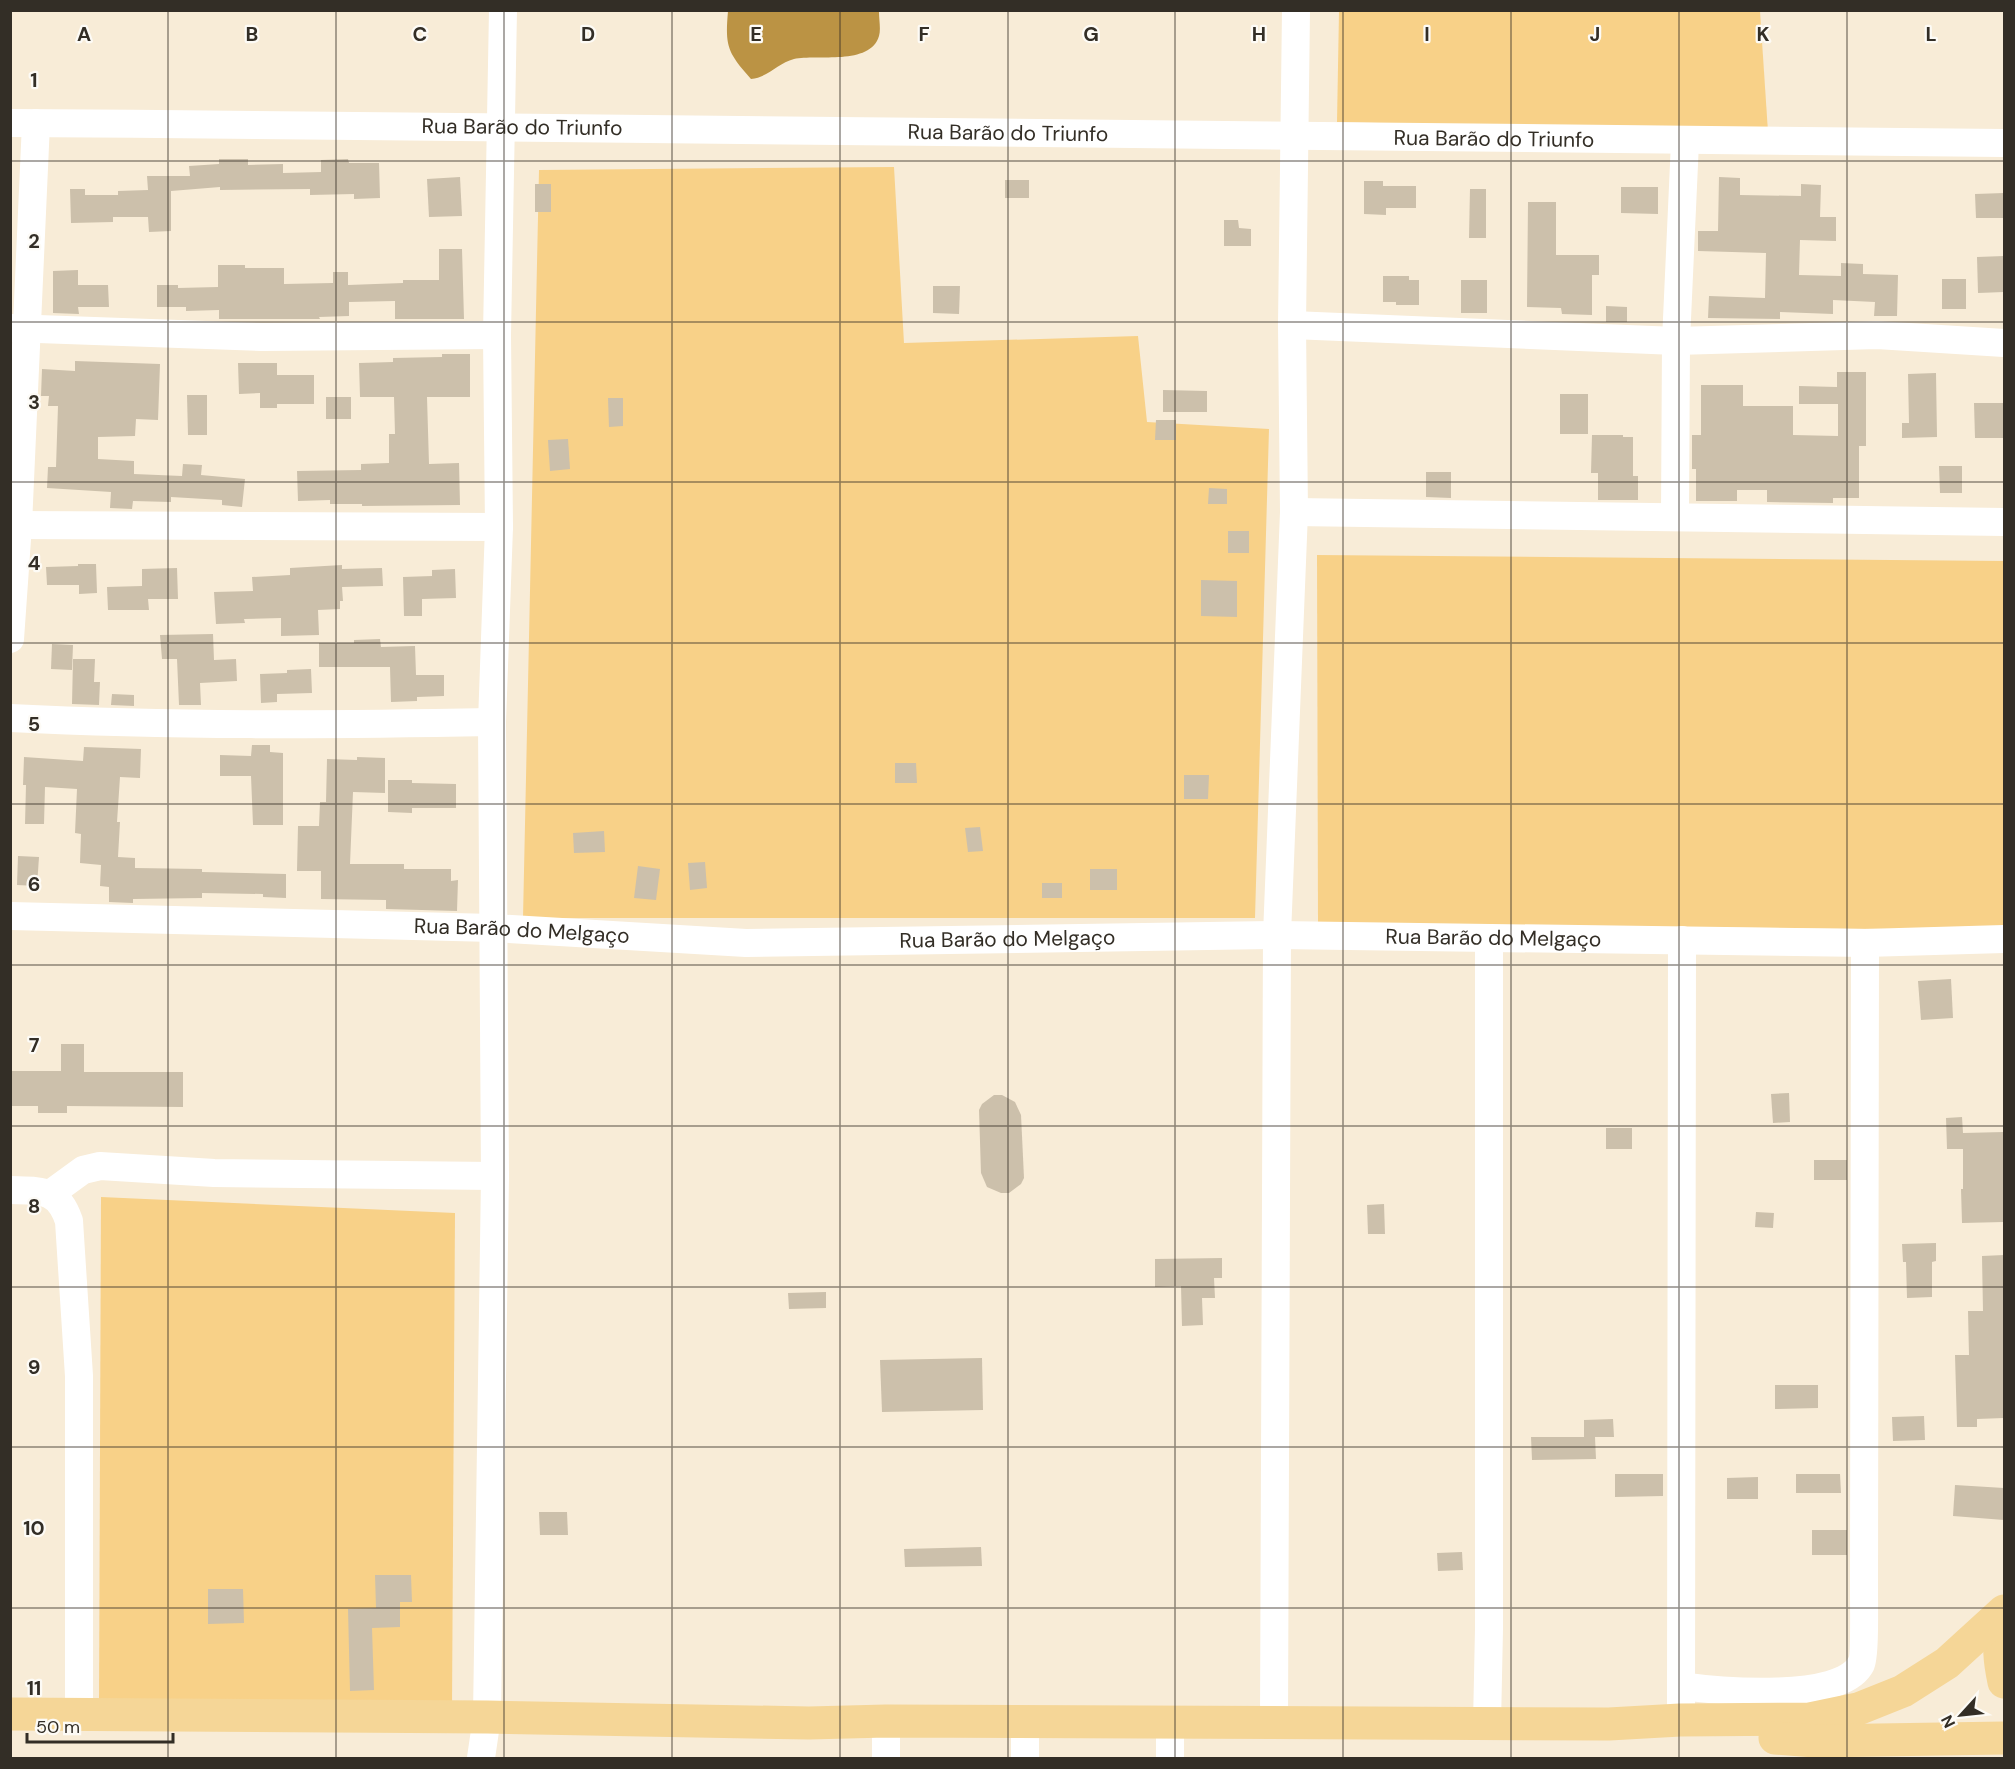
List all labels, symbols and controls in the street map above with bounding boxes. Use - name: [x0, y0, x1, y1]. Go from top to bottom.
- text: A: [77, 21, 91, 47]
- text: B: [246, 21, 258, 47]
- text: C: [413, 21, 427, 47]
- text: D: [581, 21, 595, 47]
- text: E: [750, 21, 762, 47]
- text: F: [918, 21, 930, 47]
- text: G: [1083, 21, 1099, 47]
- text: H: [1252, 21, 1266, 47]
- text: I: [1424, 21, 1430, 47]
- text: J: [1590, 21, 1600, 47]
- text: K: [1756, 21, 1770, 47]
- text: L: [1925, 21, 1937, 47]
- text: 1: [30, 67, 38, 93]
- street label: Rua Barão do Triunfo: [421, 112, 623, 142]
- street label: Rua Barão do Triunfo: [907, 118, 1109, 148]
- street label: Rua Barão do Triunfo: [1393, 124, 1594, 154]
- text: 2: [28, 228, 40, 254]
- text: 3: [28, 389, 40, 415]
- text: 4: [28, 550, 41, 576]
- text: 5: [28, 711, 40, 737]
- text: 6: [28, 871, 40, 897]
- street label: Rua Barão do Melgaço: [413, 912, 630, 950]
- street label: Rua Barão do Melgaço: [1385, 922, 1602, 953]
- street label: Rua Barão do Melgaço: [899, 923, 1116, 955]
- text: 7: [29, 1032, 40, 1058]
- text: 8: [28, 1193, 40, 1219]
- text: 9: [28, 1354, 40, 1380]
- text: 10: [23, 1515, 45, 1541]
- text: 11: [27, 1675, 41, 1701]
- north arrow: [1931, 1685, 1991, 1745]
- scale bar: [27, 1706, 172, 1744]
- text: N: [1936, 1712, 1960, 1732]
- text: 50 m: [36, 1715, 80, 1739]

